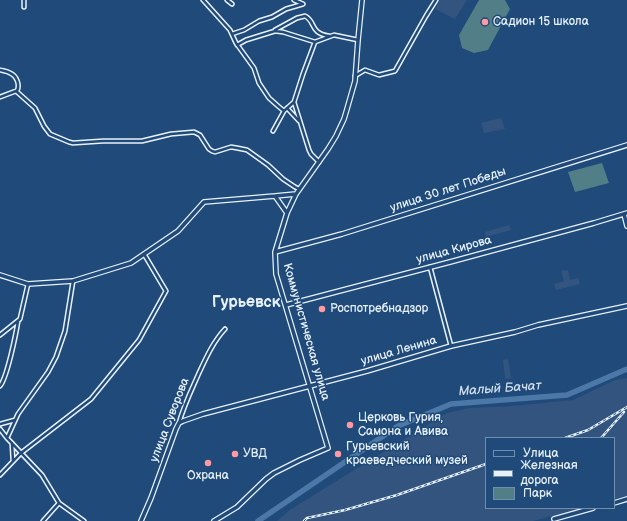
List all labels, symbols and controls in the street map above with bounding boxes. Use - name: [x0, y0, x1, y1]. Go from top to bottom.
- place label: Садион 15 школа: [493, 15, 589, 29]
- marker: Садион 15 школа: [480, 17, 490, 27]
- street label: улица 30 лет Победы: [388, 164, 508, 216]
- street label: улица Кирова: [415, 233, 493, 267]
- street label: Коммунистическая улица: [279, 262, 333, 402]
- district label: Гурьевск: [212, 293, 280, 313]
- place label: Роспотребнадзор: [330, 302, 428, 316]
- marker: Роспотребнадзор: [317, 304, 327, 314]
- street label: улица Ленина: [359, 333, 439, 369]
- street label: улица Суворова: [147, 376, 193, 464]
- water label: Малый Бачат: [458, 378, 542, 400]
- place label: Церковь Гурия, Самона и Авива: [358, 411, 448, 439]
- marker: Церковь Гурия, Самона и Авива: [345, 420, 355, 430]
- legend: [485, 437, 615, 509]
- place label: Гурьевский краеведческий музей: [346, 440, 468, 468]
- text: Улица: [523, 446, 559, 461]
- place label: УВД: [243, 447, 267, 461]
- marker: УВД: [230, 449, 240, 459]
- marker: Гурьевский краеведческий музей: [333, 449, 343, 459]
- marker: Охрана: [203, 458, 213, 468]
- text: Железная дорога: [521, 458, 578, 488]
- place label: Охрана: [187, 469, 229, 483]
- text: Парк: [523, 486, 552, 501]

